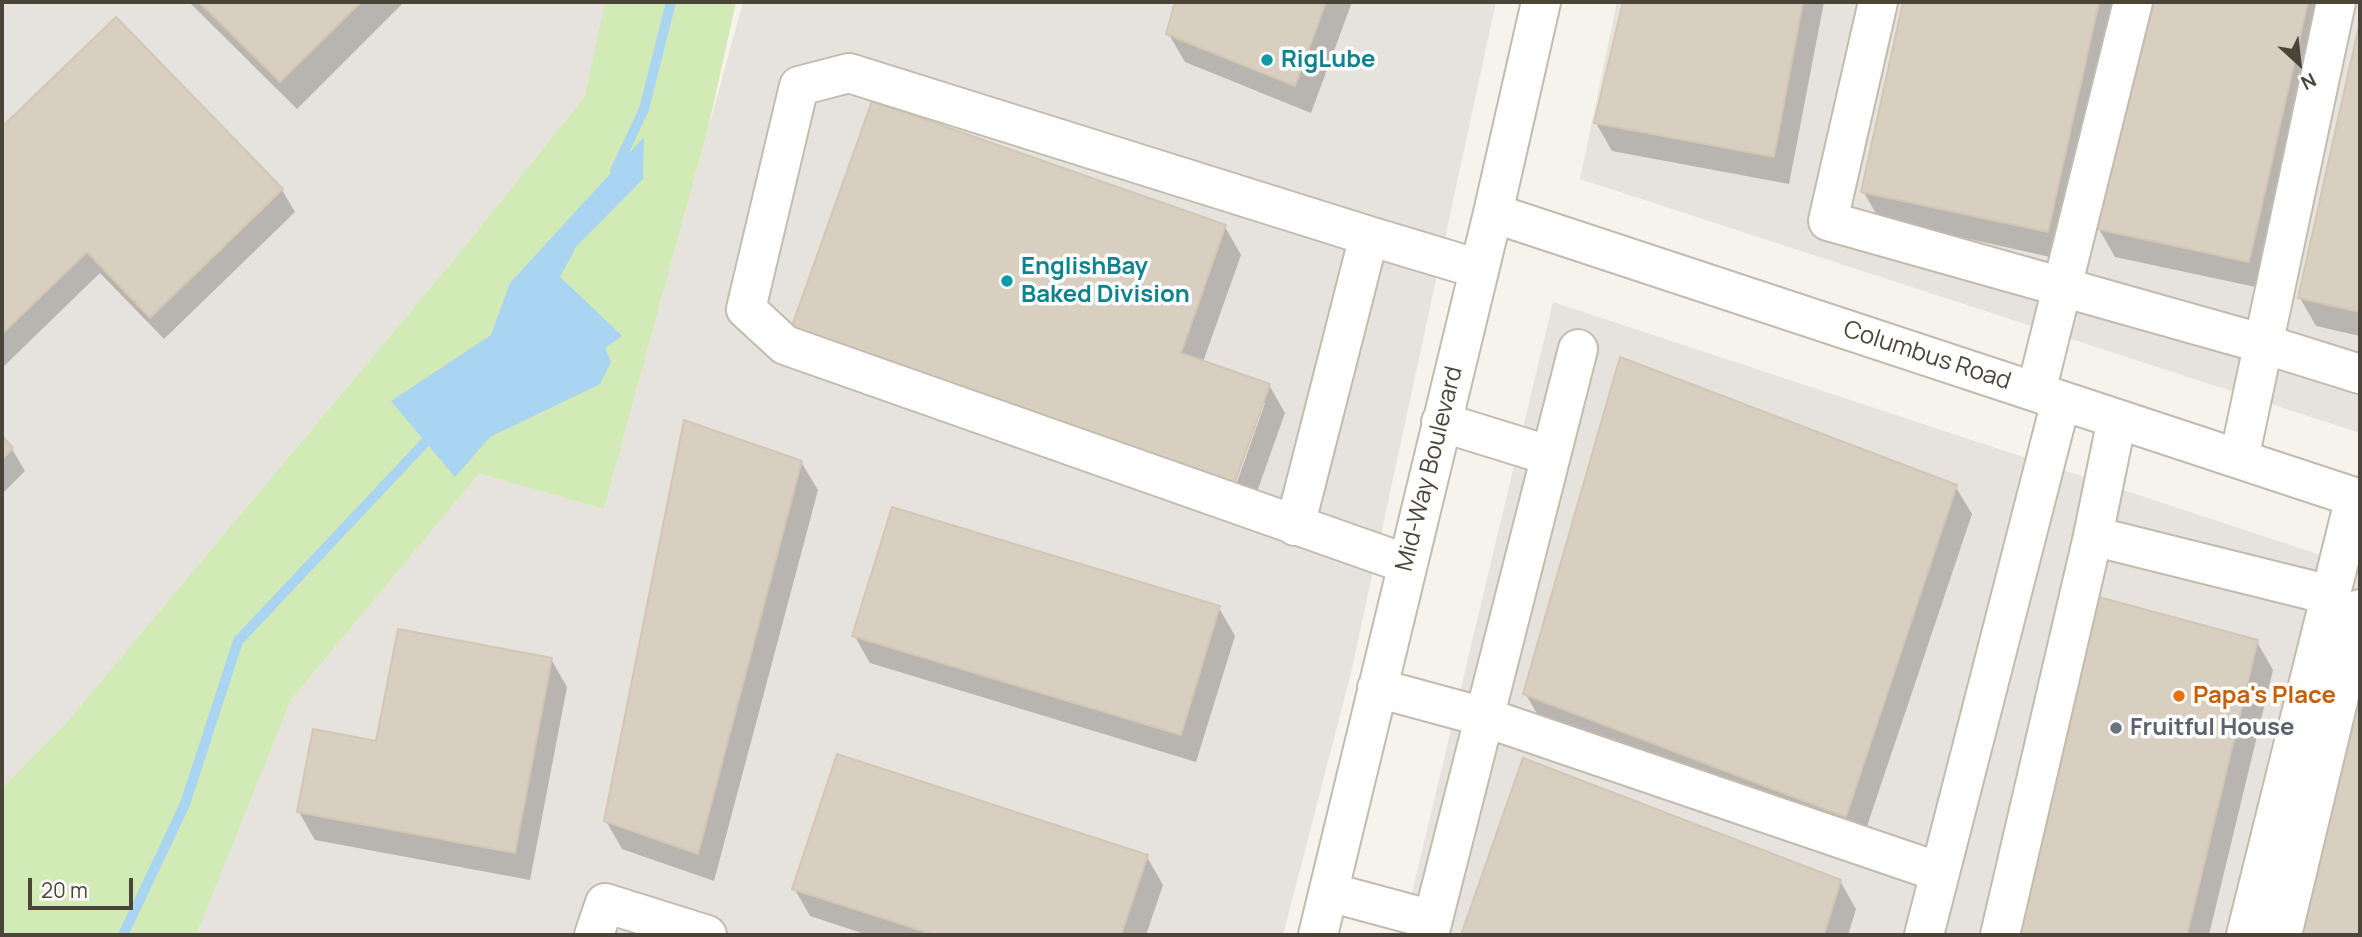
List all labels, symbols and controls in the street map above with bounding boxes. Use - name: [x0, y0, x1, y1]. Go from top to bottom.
- north arrow: [2264, 28, 2334, 98]
- place label: RigLube: [1281, 46, 1375, 74]
- marker: RigLube: [1259, 52, 1275, 68]
- text: N: [2297, 67, 2321, 96]
- place label: EnglishBay Baked Division: [1021, 253, 1190, 309]
- marker: EnglishBay Baked Division: [999, 273, 1015, 289]
- street label: Columbus Road: [1840, 315, 2014, 397]
- street label: Mid-Way Boulevard: [1391, 364, 1469, 574]
- place label: Papa's Place: [2193, 682, 2336, 710]
- marker: Papa's Place: [2171, 688, 2187, 704]
- place label: Fruitful House: [2130, 714, 2294, 742]
- marker: Fruitful House: [2108, 720, 2124, 736]
- scale bar: [32, 864, 136, 908]
- text: 20 m: [41, 876, 88, 904]

